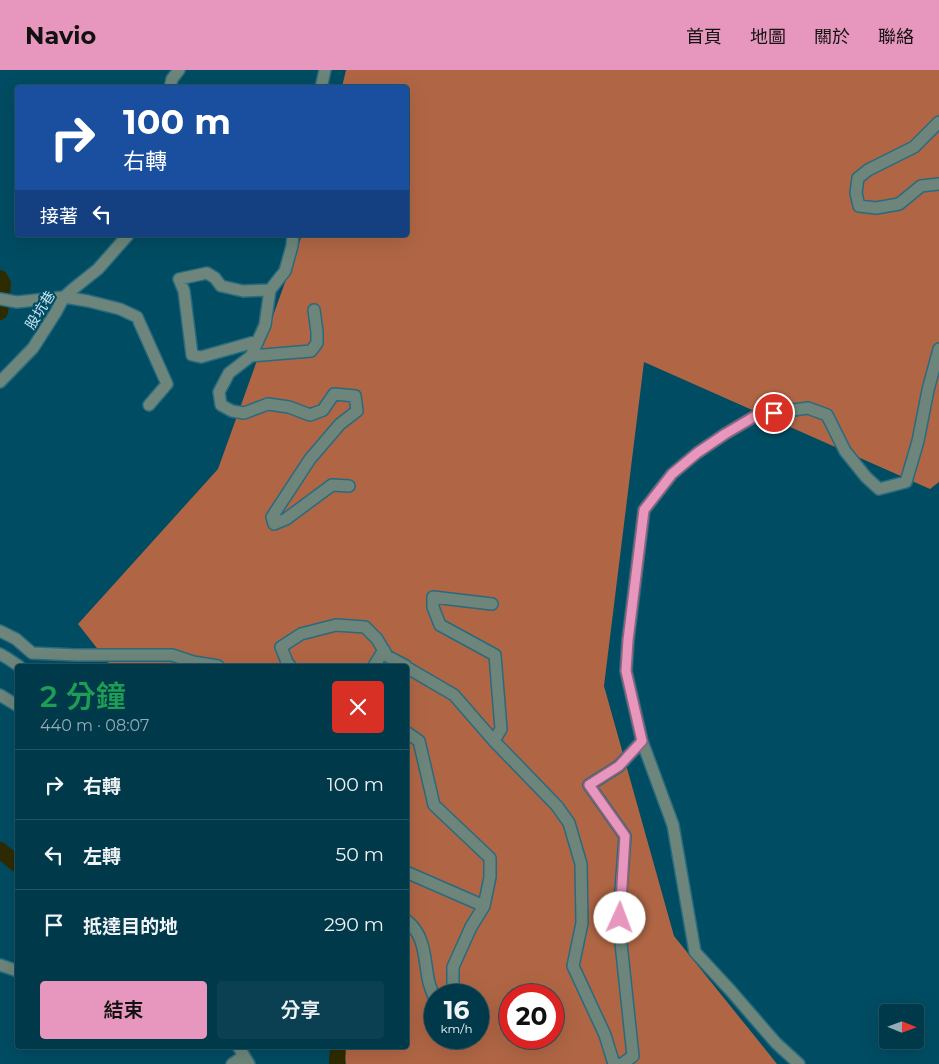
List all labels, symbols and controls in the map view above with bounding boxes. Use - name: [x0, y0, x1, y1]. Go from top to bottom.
- text: Navio: [25, 21, 96, 50]
- text: 首頁: [686, 26, 722, 48]
- text: 地圖: [750, 26, 786, 48]
- text: 關於: [814, 26, 850, 48]
- text: 聯絡: [878, 26, 914, 48]
- text: 100 m: [123, 100, 231, 143]
- icon: right: [40, 105, 105, 170]
- text: 右轉: [123, 148, 167, 175]
- icon: left: [88, 200, 116, 228]
- text: 接著: [40, 205, 78, 228]
- street label: 股坑巷: [21, 287, 59, 333]
- pin: [753, 392, 795, 434]
- icon: arrive: [760, 399, 788, 427]
- text: 2 分鐘: [40, 678, 126, 715]
- button: close: [332, 681, 384, 733]
- text: 440 m · 08:07: [40, 716, 149, 735]
- icon: right: [40, 771, 68, 799]
- text: 100 m: [327, 773, 384, 796]
- text: 右轉: [83, 775, 121, 798]
- icon: left: [40, 841, 68, 869]
- text: 50 m: [336, 843, 384, 866]
- text: 左轉: [83, 845, 121, 868]
- position arrow: [593, 891, 645, 943]
- icon: arrive: [40, 911, 68, 939]
- text: 290 m: [324, 913, 384, 936]
- text: 抵達目的地: [83, 915, 178, 938]
- button: 結束: [40, 981, 207, 1039]
- button: 分享: [217, 981, 384, 1039]
- speed limit sign: 20: [499, 984, 564, 1049]
- text: 16: [444, 995, 469, 1025]
- north arrow: [879, 1004, 924, 1049]
- map controls: [879, 1004, 924, 1049]
- text: km/h: [440, 1021, 473, 1036]

